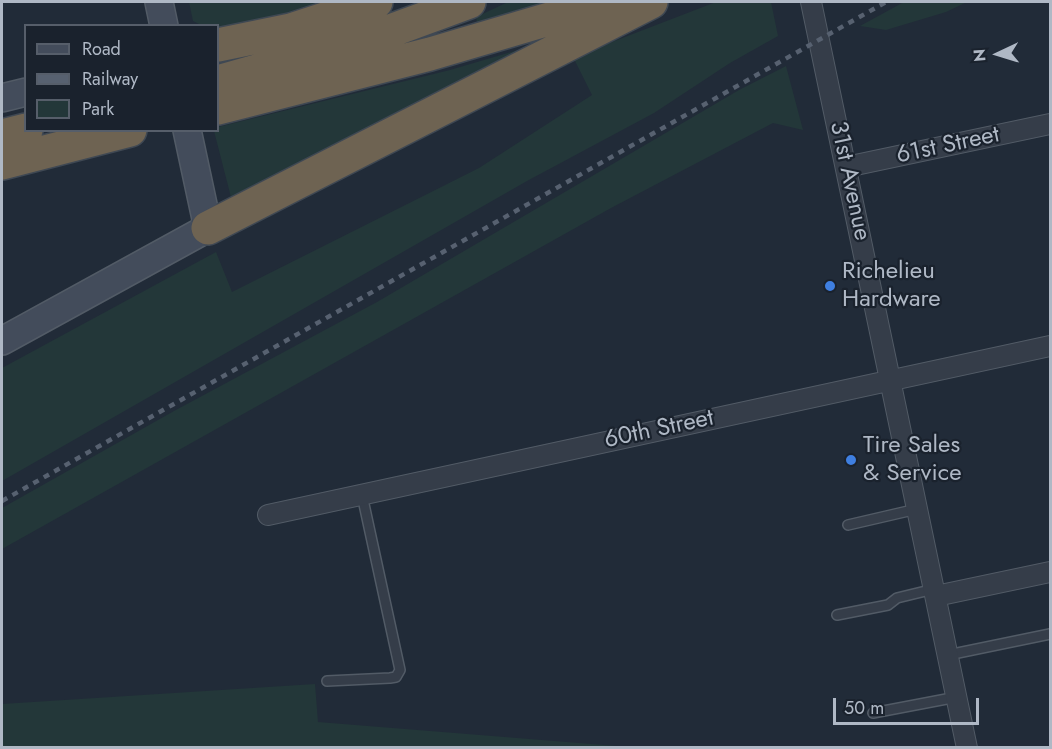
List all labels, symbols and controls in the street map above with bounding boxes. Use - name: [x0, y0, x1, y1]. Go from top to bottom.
- legend: [24, 24, 219, 132]
- north arrow: [968, 24, 1028, 84]
- text: Road: [82, 36, 121, 62]
- text: N: [968, 48, 991, 62]
- text: Railway: [82, 66, 138, 92]
- text: Park: [82, 96, 114, 122]
- street label: 31st Avenue: [822, 119, 876, 243]
- street label: 61st Street: [894, 121, 1002, 171]
- place label: Richelieu Hardware: [842, 258, 941, 314]
- marker: Richelieu Hardware: [823, 279, 837, 293]
- street label: 60th Street: [602, 404, 716, 456]
- place label: Tire Sales & Service: [863, 432, 961, 488]
- marker: Tire Sales & Service: [844, 453, 858, 467]
- scale bar: [836, 686, 982, 724]
- text: 50 m: [844, 695, 884, 721]

